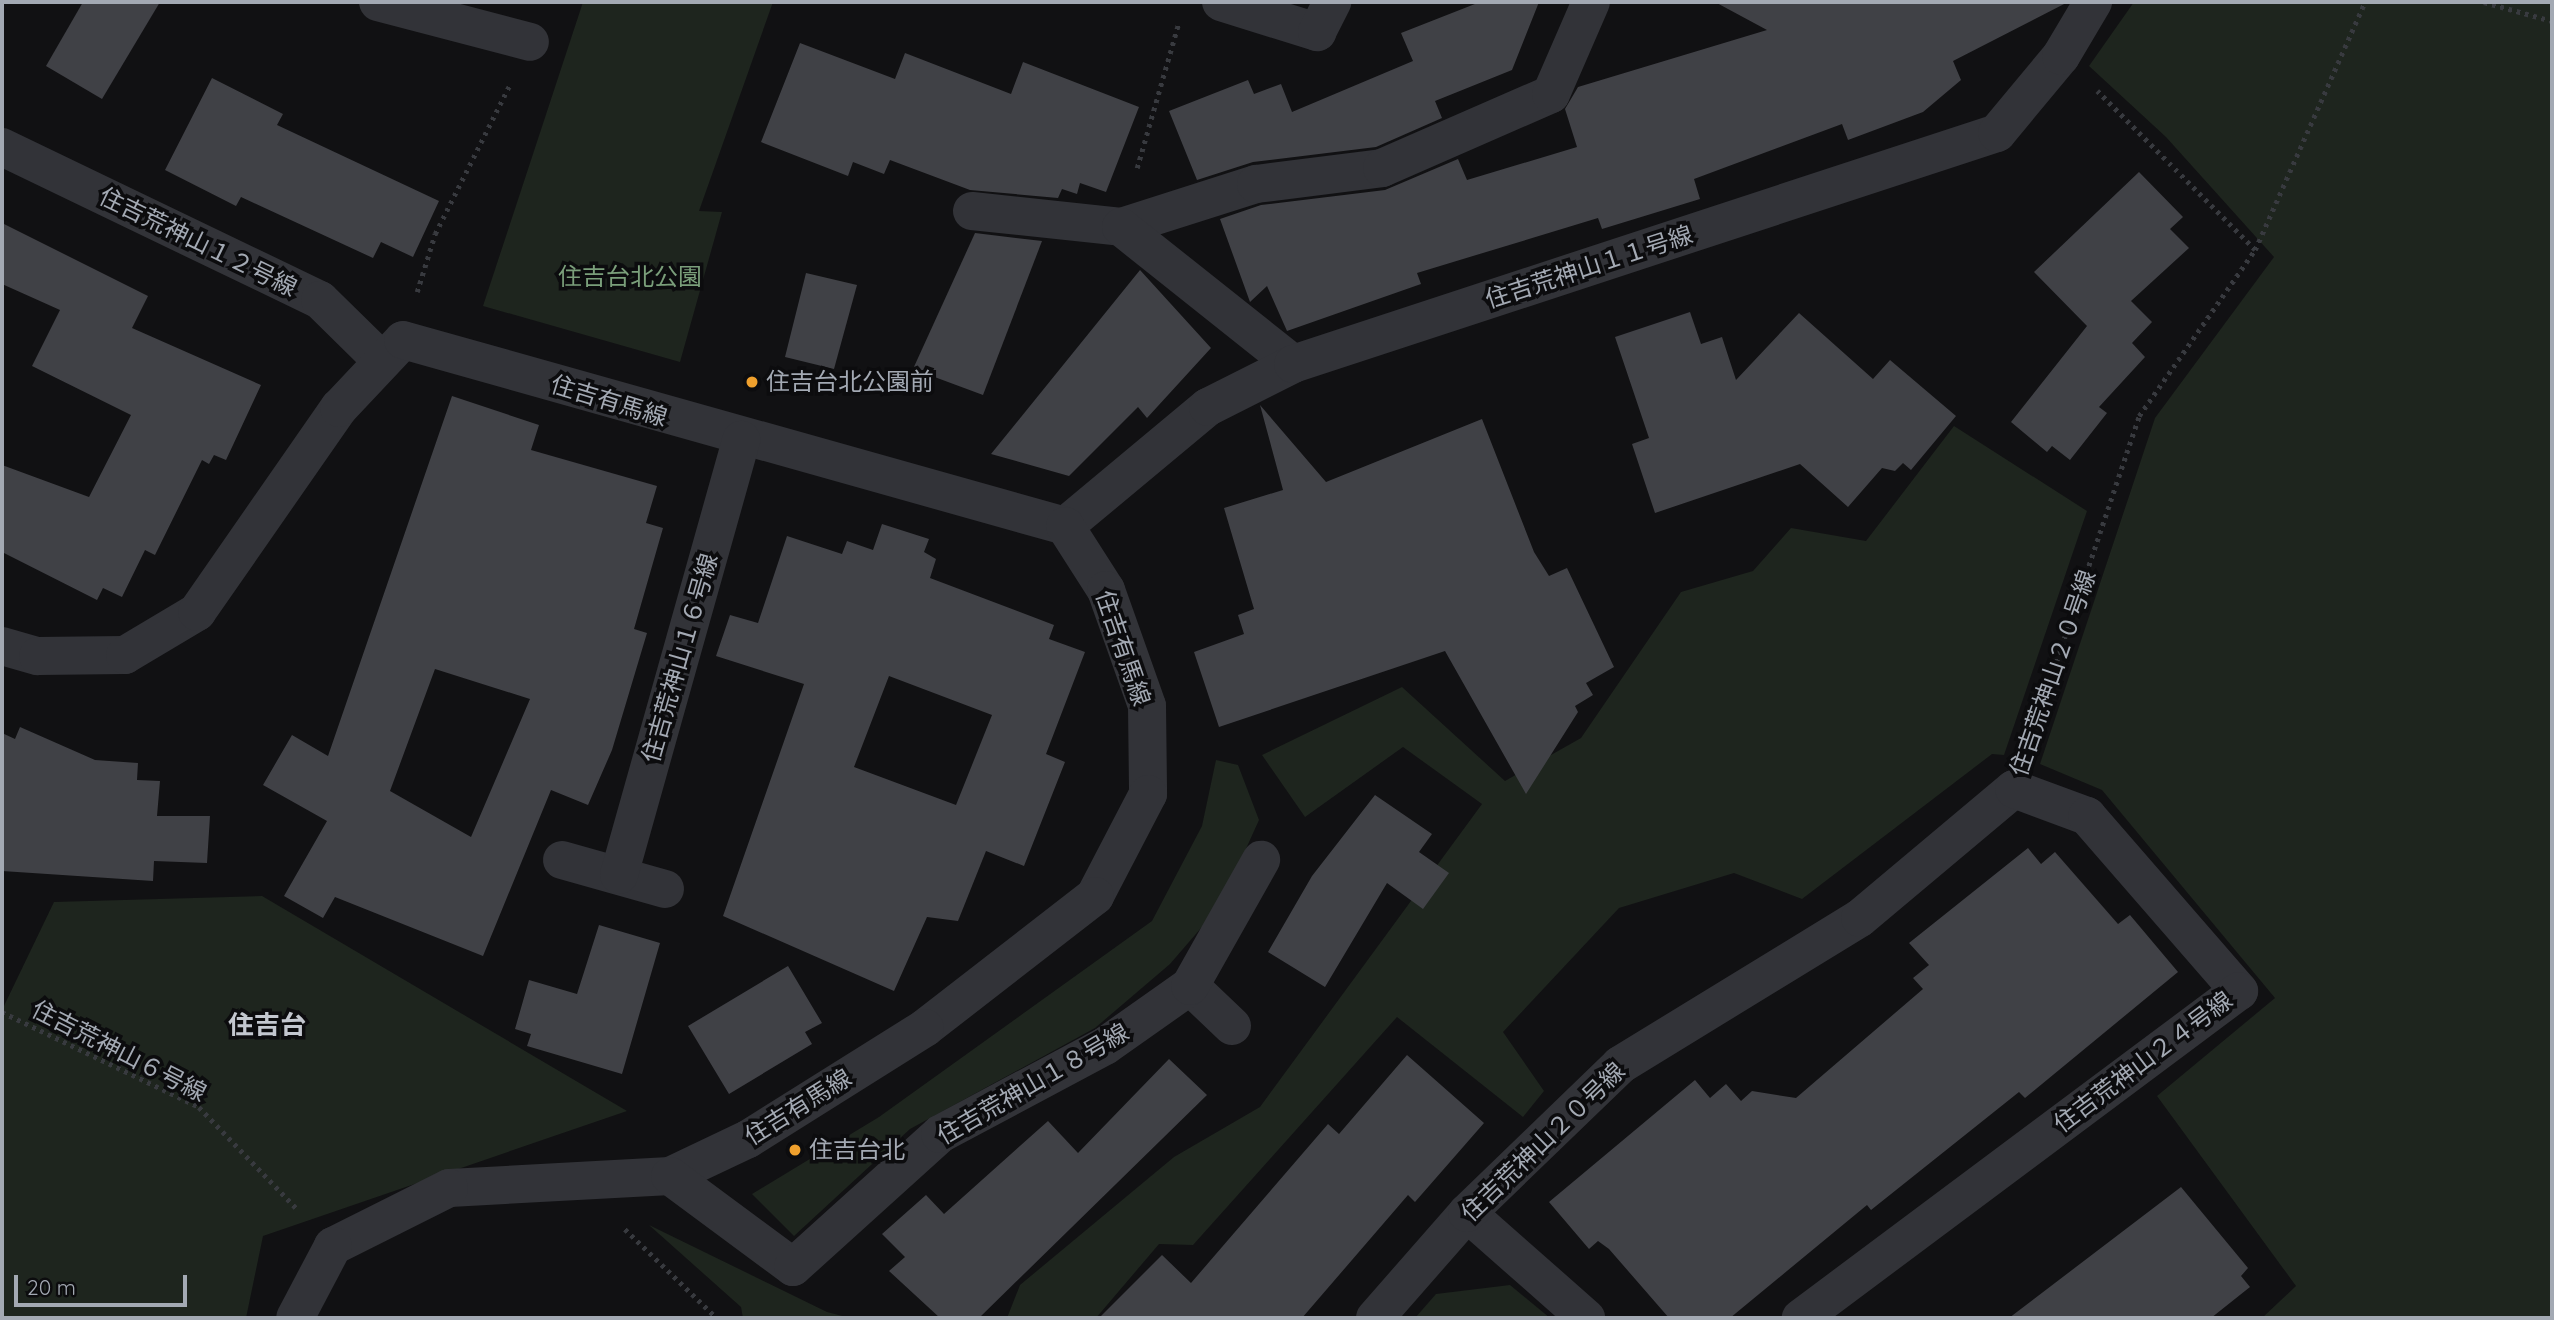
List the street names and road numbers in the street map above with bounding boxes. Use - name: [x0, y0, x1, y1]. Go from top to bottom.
- street label: 住吉荒神山１２号線: [95, 182, 301, 302]
- street label: 住吉荒神山１１号線: [1482, 220, 1696, 314]
- street label: 住吉有馬線: [547, 370, 671, 432]
- street label: 住吉荒神山１６号線: [636, 550, 724, 766]
- street label: 住吉荒神山２０号線: [2004, 566, 2102, 780]
- street label: 住吉有馬線: [1090, 587, 1156, 709]
- street label: 住吉荒神山２４号線: [2048, 986, 2238, 1138]
- street label: 住吉荒神山６号線: [27, 995, 211, 1107]
- street label: 住吉荒神山１８号線: [932, 1018, 1134, 1150]
- street label: 住吉荒神山２０号線: [1455, 1057, 1631, 1227]
- street label: 住吉有馬線: [739, 1063, 857, 1151]

